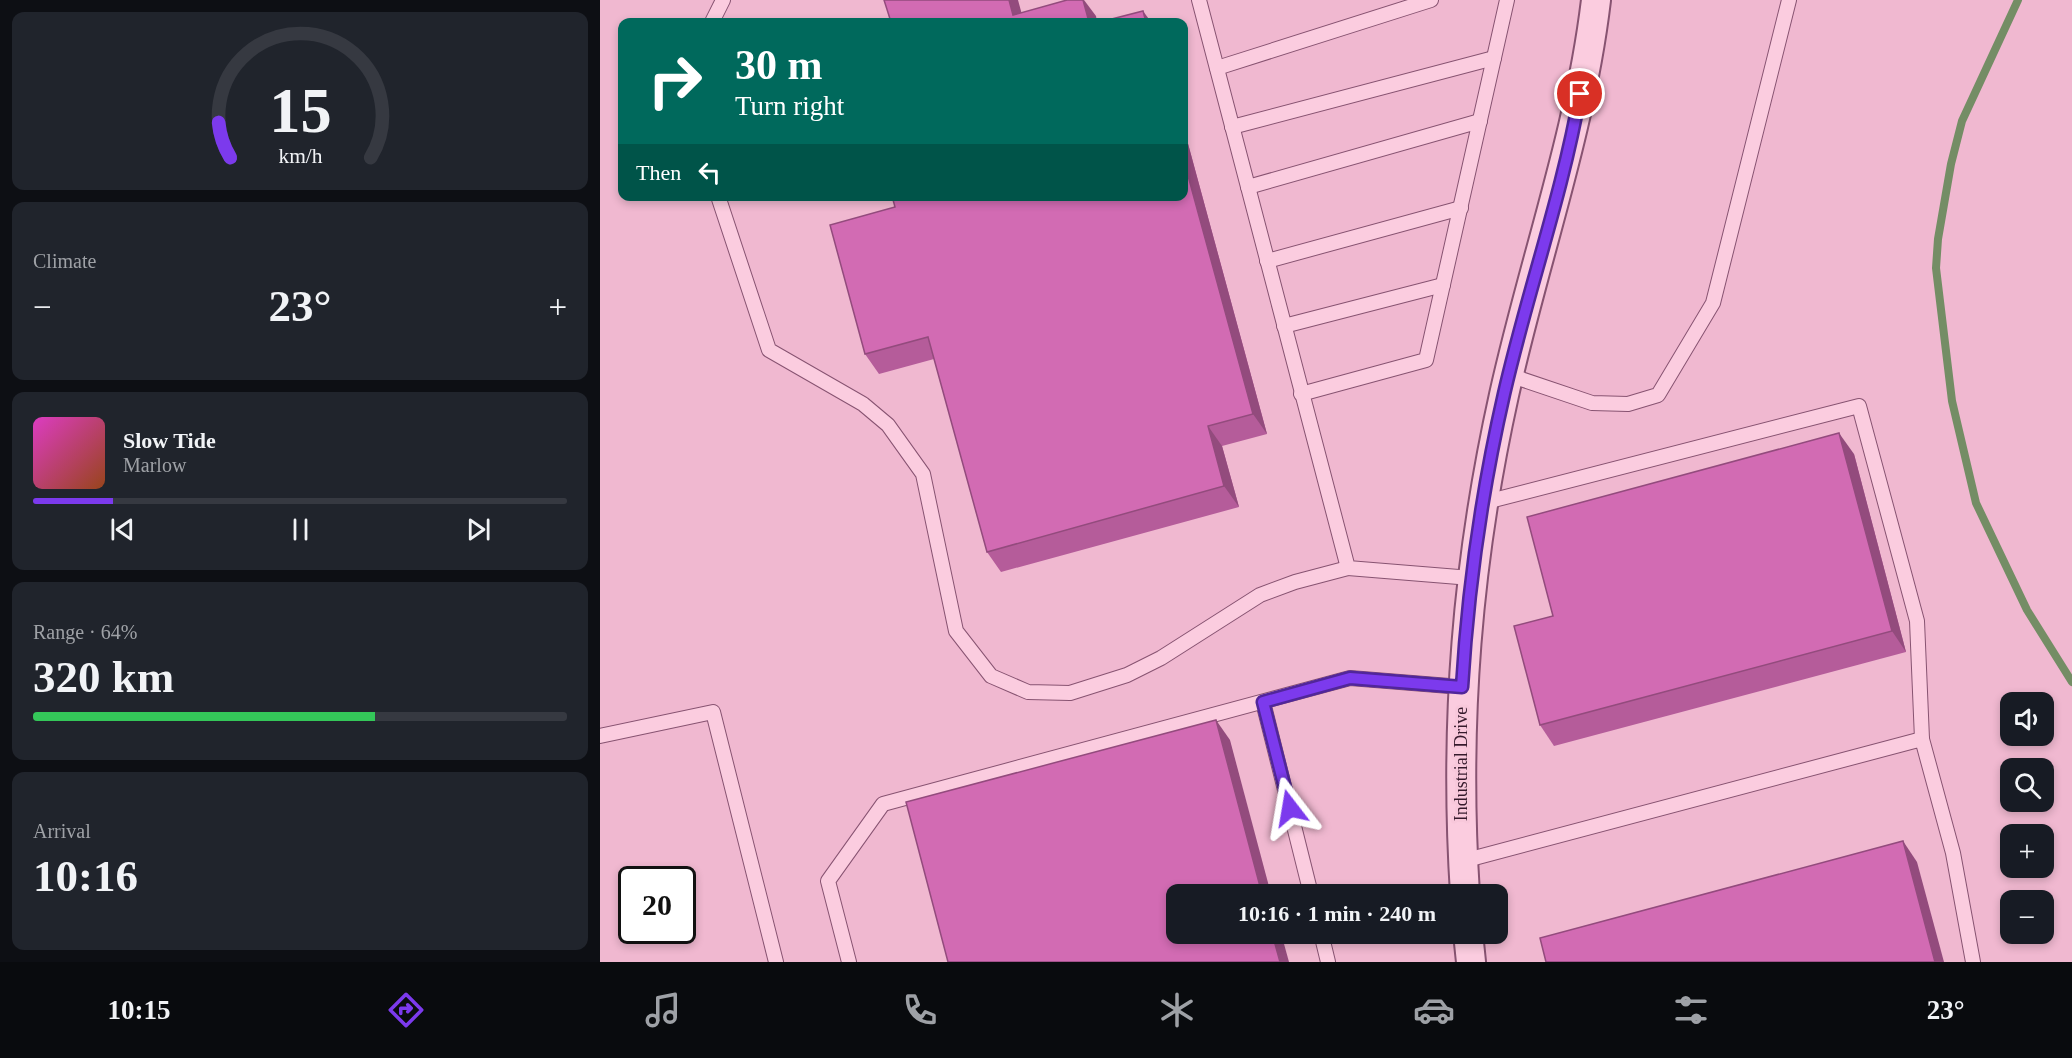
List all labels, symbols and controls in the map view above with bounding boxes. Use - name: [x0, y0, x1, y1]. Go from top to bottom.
- icon: right: [636, 42, 714, 120]
- text: 30 m: [735, 42, 823, 88]
- pin: [1554, 68, 1605, 119]
- text: 15: [269, 76, 331, 145]
- icon: arrive: [1563, 77, 1596, 110]
- text: Turn right: [735, 91, 844, 121]
- text: km/h: [278, 144, 322, 168]
- icon: left: [693, 156, 726, 189]
- text: Then: [636, 160, 681, 185]
- text: Climate: [33, 250, 96, 272]
- text: 23°: [269, 281, 332, 331]
- text: −: [33, 289, 52, 325]
- text: +: [548, 289, 567, 325]
- text: Slow Tide: [123, 428, 216, 453]
- text: Marlow: [123, 454, 186, 476]
- icon: previous: [106, 513, 139, 546]
- icon: pause: [284, 513, 317, 546]
- icon: next: [462, 513, 495, 546]
- text: Range · 64%: [33, 621, 137, 643]
- text: 320 km: [33, 652, 174, 702]
- map controls: [2000, 692, 2054, 944]
- button: sound: [2000, 692, 2054, 746]
- street label: Industrial Drive: [1451, 707, 1471, 821]
- button: search: [2000, 758, 2054, 812]
- position arrow: [1258, 776, 1322, 840]
- text: Arrival: [33, 820, 91, 842]
- button: +: [2000, 824, 2054, 878]
- text: 10:16: [33, 851, 138, 901]
- speed limit sign: 20: [618, 866, 696, 944]
- button: −: [2000, 890, 2054, 944]
- text: 10:16 · 1 min · 240 m: [1238, 901, 1436, 926]
- icon: directions: [385, 989, 427, 1031]
- icon: music: [642, 989, 684, 1031]
- icon: phone: [899, 989, 941, 1031]
- icon: climate: [1156, 989, 1198, 1031]
- icon: car: [1413, 989, 1455, 1031]
- icon: filters: [1670, 989, 1712, 1031]
- text: 10:15: [107, 995, 170, 1025]
- text: 23°: [1927, 995, 1964, 1025]

